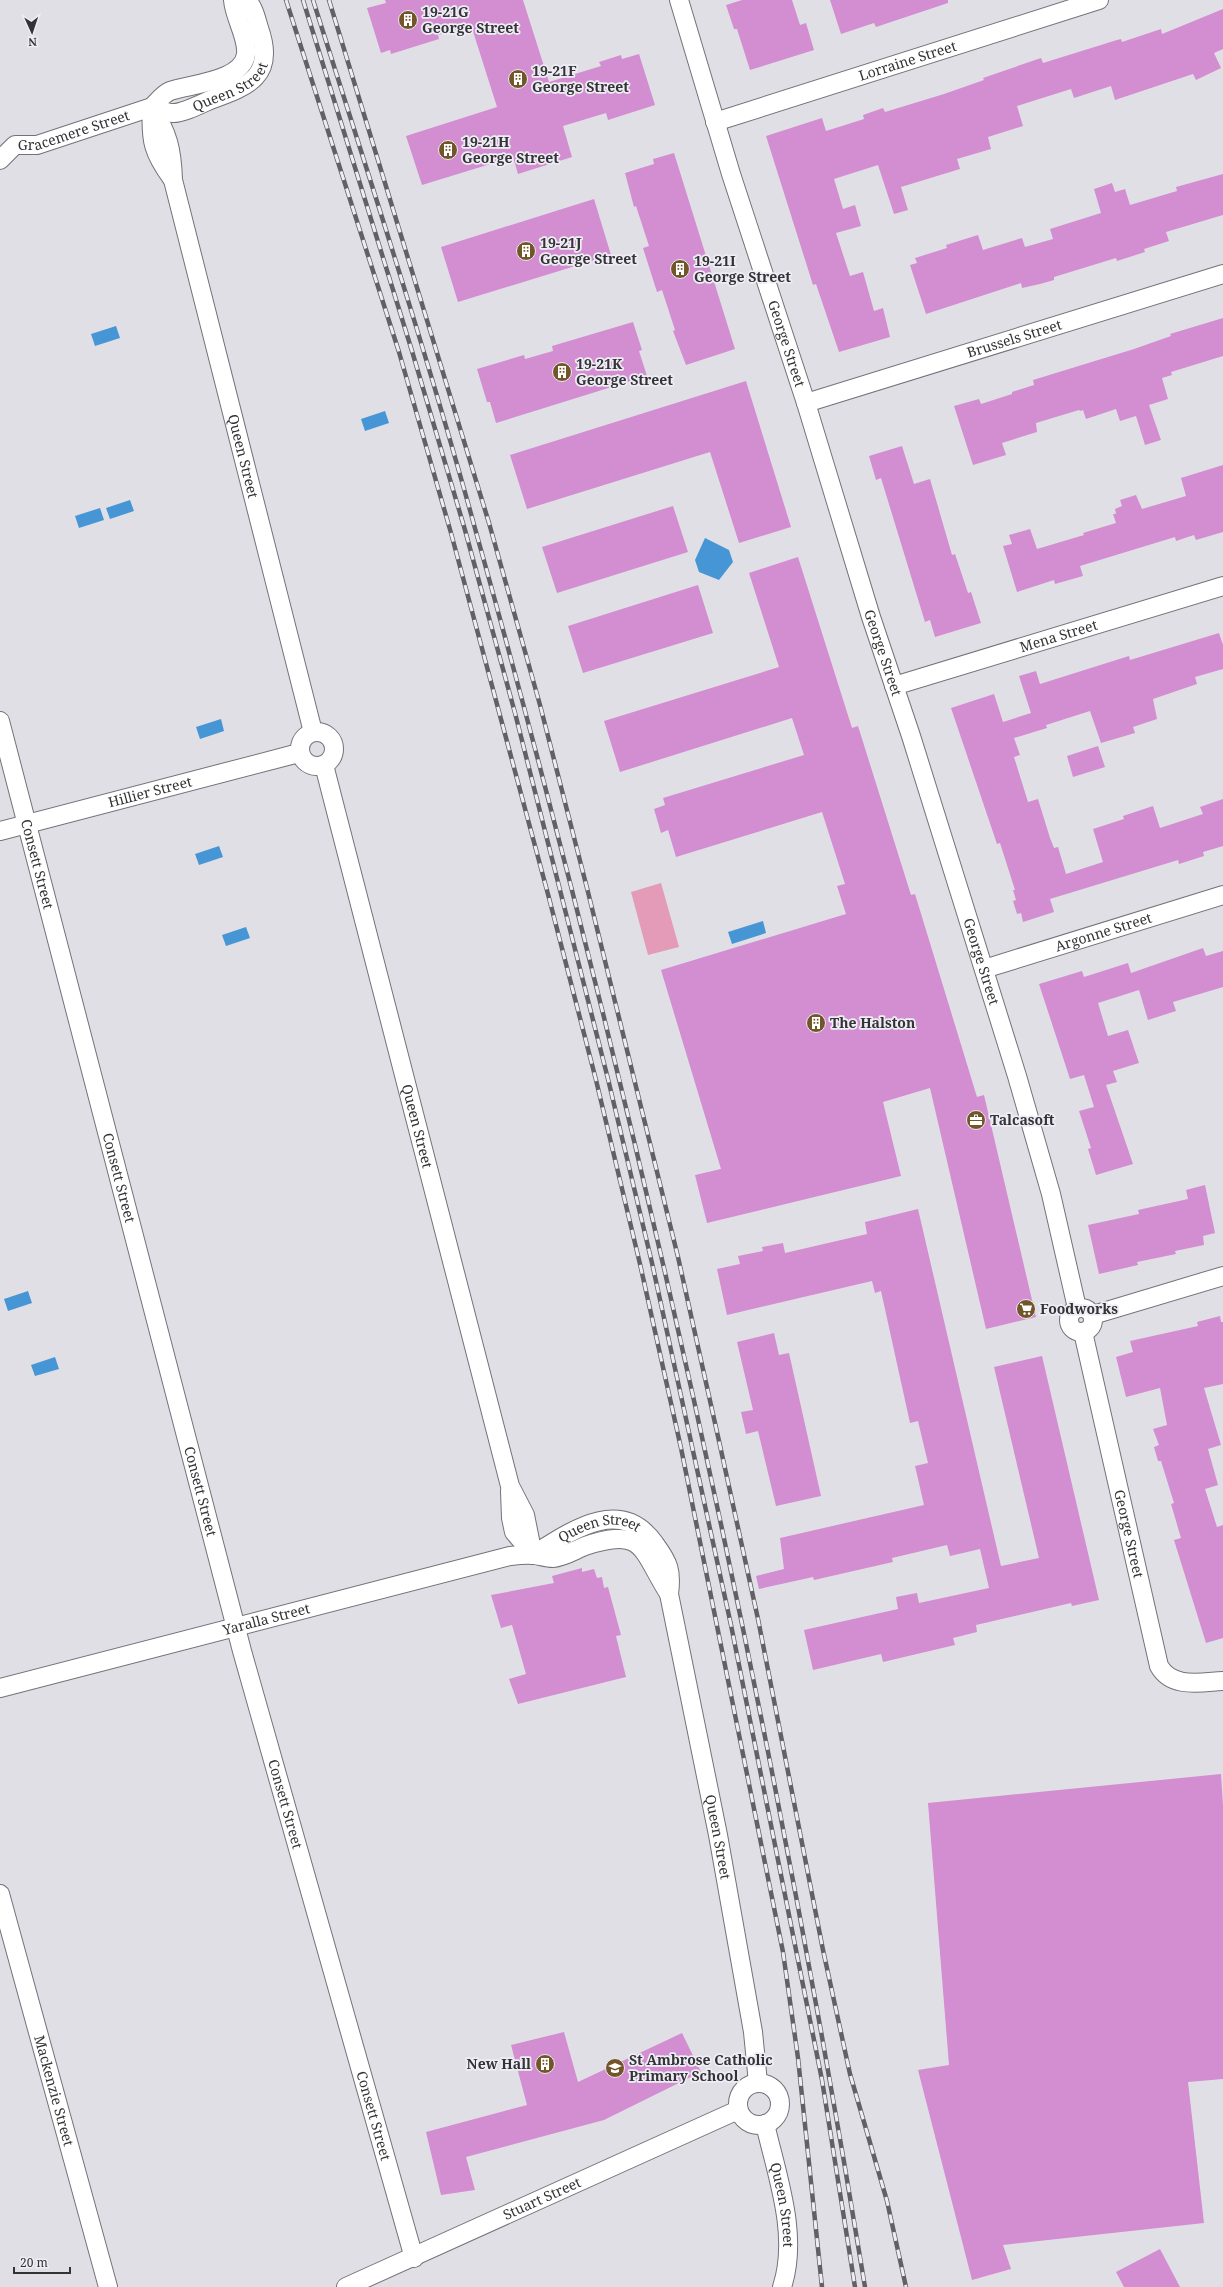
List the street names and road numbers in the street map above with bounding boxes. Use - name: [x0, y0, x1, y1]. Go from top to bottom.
- street label: Lorraine Street: [856, 36, 959, 85]
- street label: Queen Street: [189, 60, 272, 116]
- street label: Gracemere Street: [18, 105, 132, 154]
- street label: George Street: [764, 298, 810, 389]
- street label: Brussels Street: [964, 314, 1064, 362]
- street label: Queen Street: [224, 412, 263, 500]
- street label: George Street: [860, 607, 907, 698]
- street label: Mena Street: [1017, 615, 1100, 656]
- street label: Hillier Street: [106, 771, 194, 811]
- street label: Consett Street: [17, 817, 59, 911]
- street label: Argonne Street: [1052, 908, 1154, 955]
- street label: George Street: [959, 916, 1004, 1007]
- street label: Queen Street: [398, 1082, 438, 1170]
- street label: Consett Street: [99, 1131, 140, 1225]
- street label: Consett Street: [180, 1444, 222, 1538]
- street label: George Street: [1110, 1488, 1149, 1580]
- street label: Queen Street: [554, 1510, 645, 1546]
- street label: Yaralla Street: [219, 1598, 312, 1639]
- street label: Consett Street: [264, 1757, 308, 1851]
- street label: Queen Street: [701, 1793, 736, 1881]
- street label: Mackenzie Street: [30, 2033, 79, 2148]
- street label: Consett Street: [352, 2069, 396, 2163]
- street label: Queen Street: [766, 2160, 798, 2248]
- street label: Stuart Street: [500, 2172, 584, 2224]

